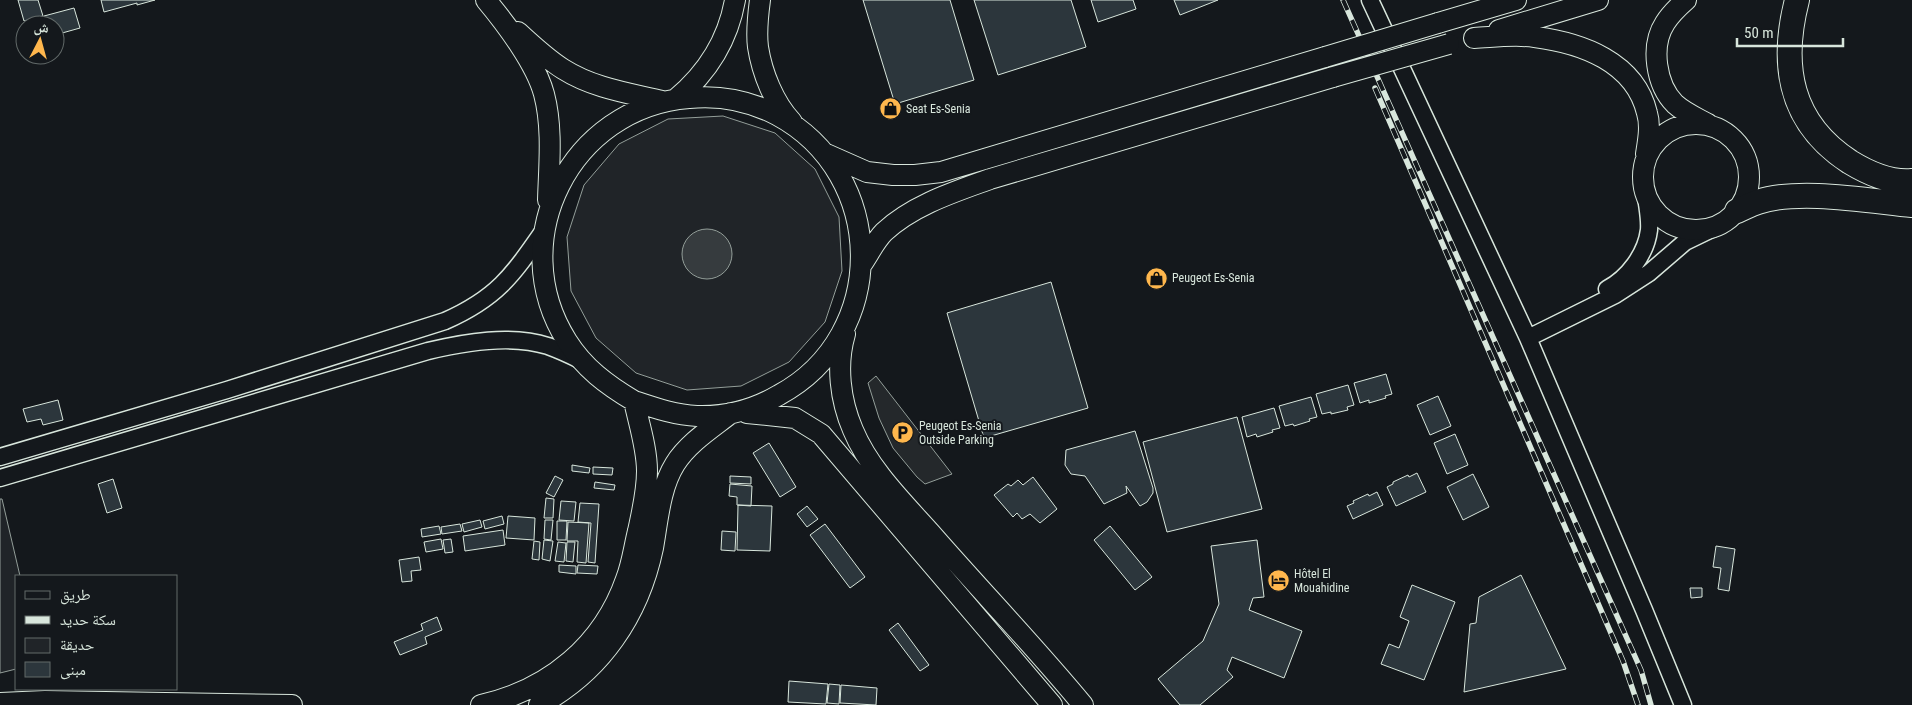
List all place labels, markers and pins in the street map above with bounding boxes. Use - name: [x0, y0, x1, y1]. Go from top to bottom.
- shop icon: Seat Es-Senia: [878, 97, 902, 121]
- place label: Seat Es-Senia: [906, 102, 971, 116]
- shop icon: Peugeot Es-Senia: [1144, 266, 1168, 290]
- place label: Peugeot Es-Senia: [1172, 271, 1255, 285]
- place label: Peugeot Es-Senia Outside Parking: [919, 419, 1002, 447]
- parking icon: Peugeot Es-Senia Outside Parking: [891, 421, 915, 445]
- place label: Hôtel El Mouahidine: [1294, 567, 1350, 595]
- hotel icon: Hôtel El Mouahidine: [1266, 569, 1290, 593]

